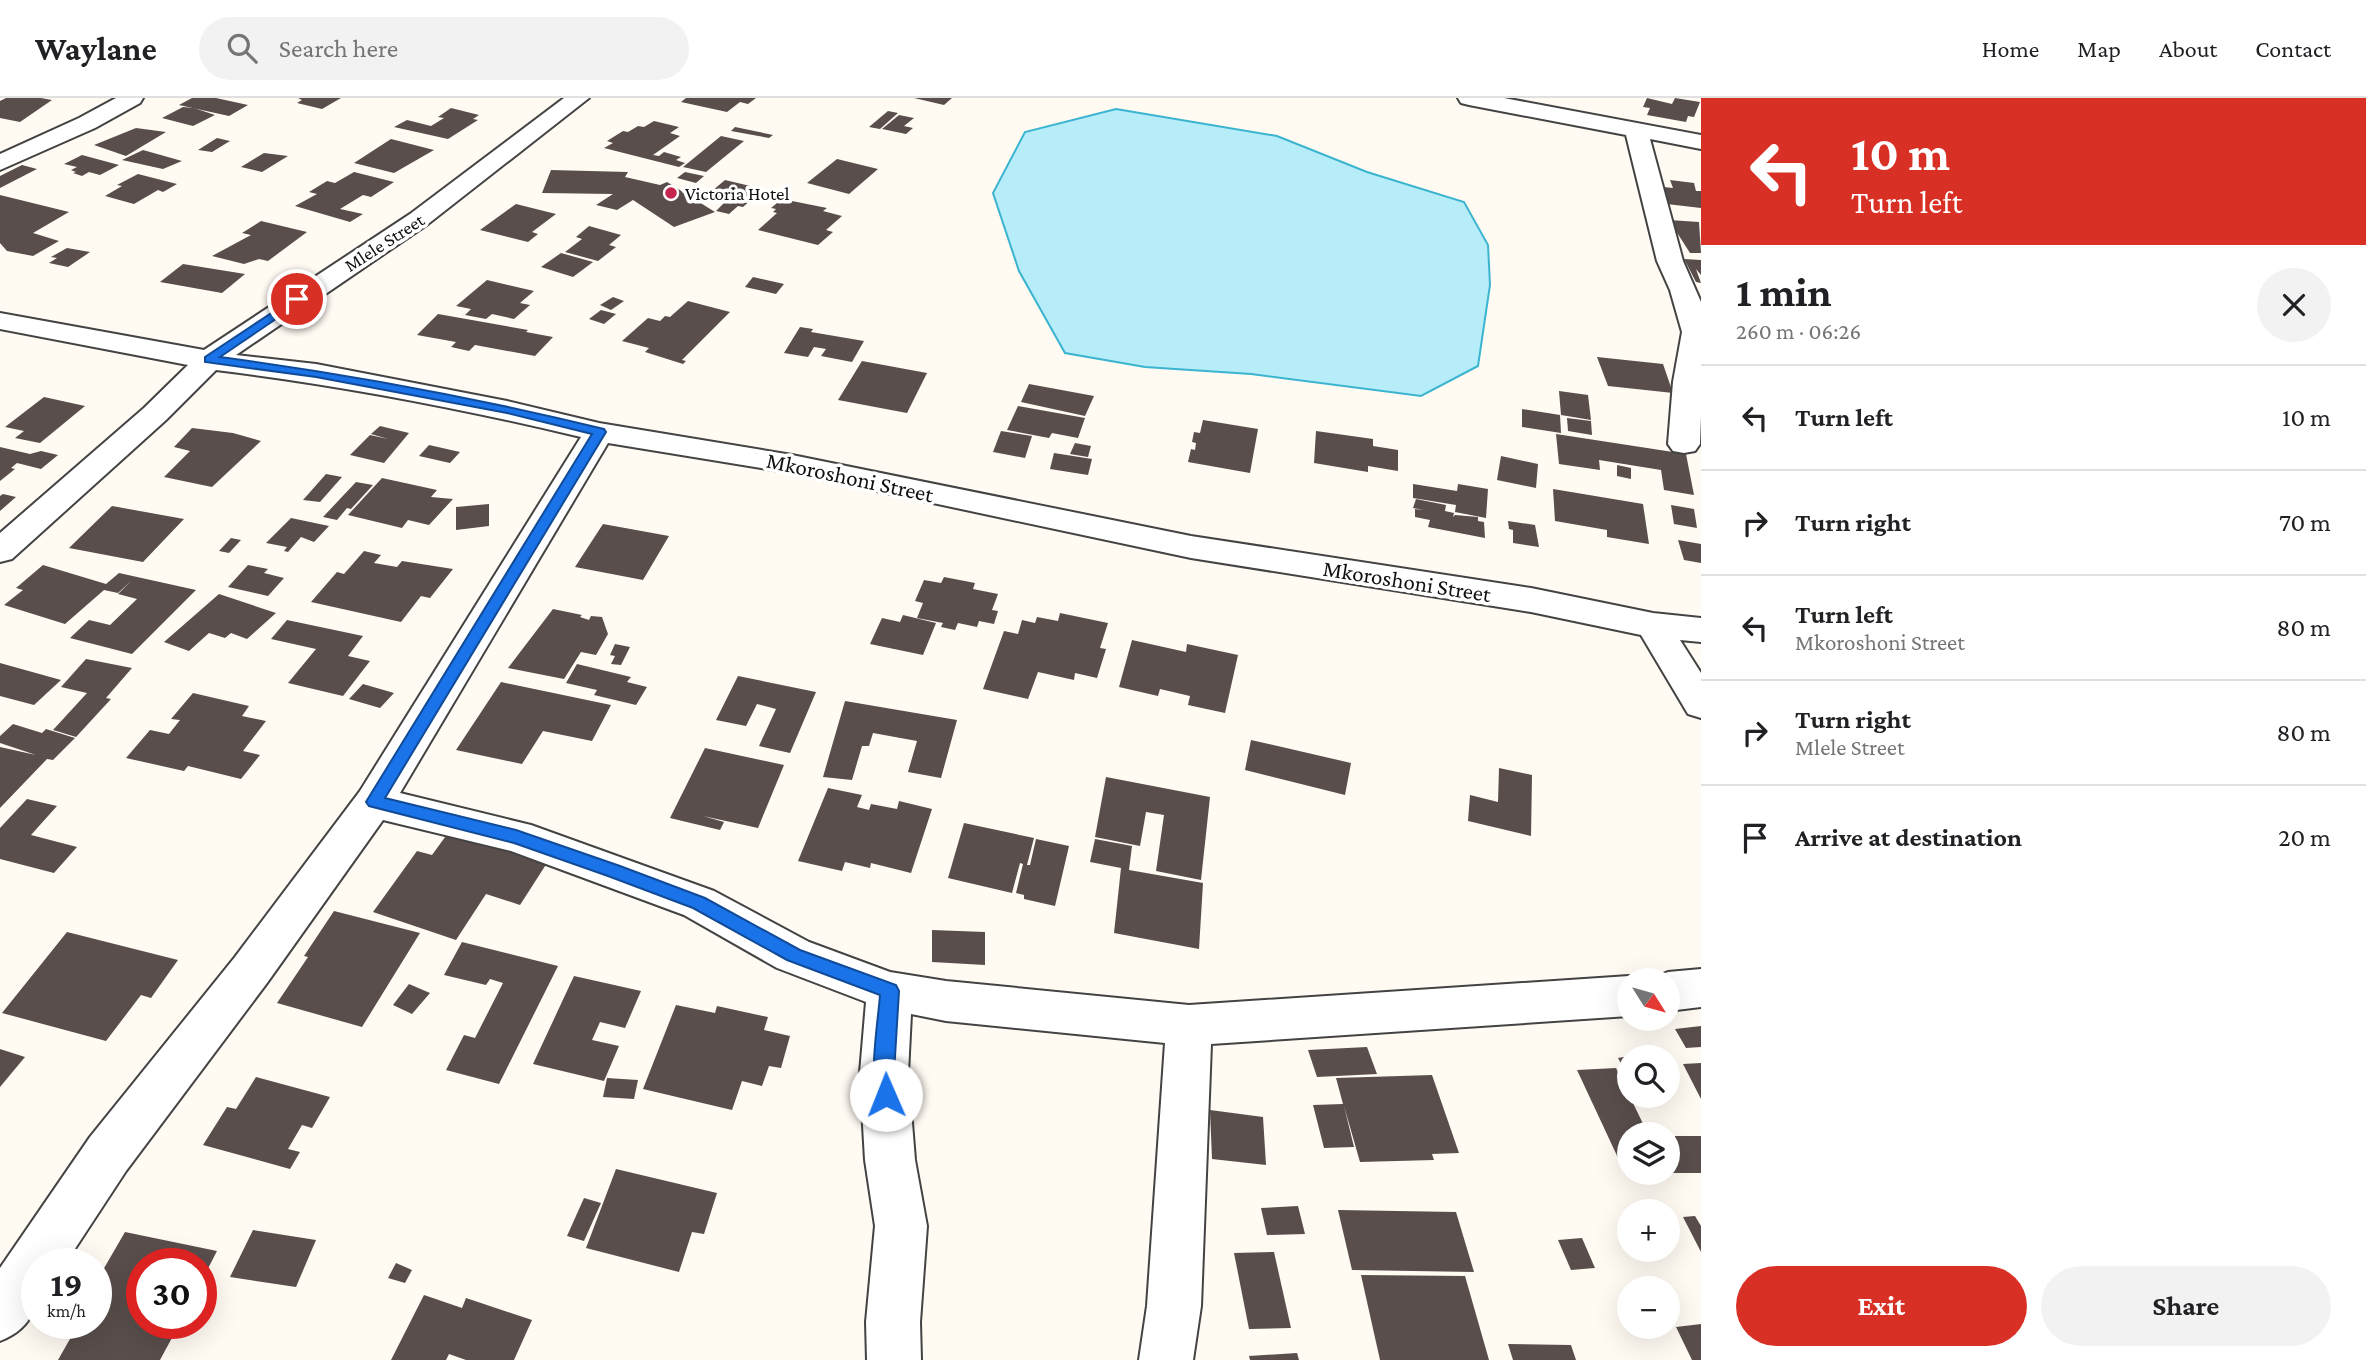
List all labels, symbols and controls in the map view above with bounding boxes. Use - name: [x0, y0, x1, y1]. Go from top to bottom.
- search box: [199, 17, 689, 80]
- icon: search: [223, 29, 261, 67]
- text: Waylane: [35, 30, 157, 67]
- text: Search here: [279, 34, 398, 63]
- text: Home: [1982, 35, 2039, 62]
- text: Map: [2077, 35, 2121, 62]
- text: About: [2159, 35, 2217, 62]
- text: Contact: [2255, 35, 2331, 62]
- icon: left: [1736, 126, 1827, 217]
- text: 10 m: [1851, 126, 1950, 181]
- place label: Victoria Hotel: [685, 183, 789, 204]
- text: Turn left: [1851, 184, 1962, 220]
- marker: Victoria Hotel: [663, 185, 679, 201]
- street label: Mlele Street: [341, 209, 429, 276]
- text: 1 min: [1736, 268, 1832, 315]
- button: close: [2257, 268, 2331, 342]
- pin: [267, 269, 327, 329]
- icon: arrive: [278, 280, 316, 318]
- text: 260 m · 06:26: [1736, 318, 1861, 344]
- icon: left: [1736, 399, 1774, 437]
- text: Turn left: [1795, 403, 1893, 432]
- text: 10 m: [2282, 403, 2331, 432]
- street label: Mkoroshoni Street: [764, 447, 936, 507]
- icon: right: [1736, 504, 1774, 542]
- text: Turn right: [1795, 508, 1911, 537]
- text: 70 m: [2279, 508, 2331, 537]
- street label: Mkoroshoni Street: [1321, 555, 1493, 607]
- text: Turn left: [1795, 600, 1893, 629]
- icon: left: [1736, 609, 1774, 647]
- text: 80 m: [2277, 613, 2331, 642]
- text: Mkoroshoni Street: [1795, 629, 1965, 655]
- text: Turn right: [1795, 705, 1911, 734]
- icon: right: [1736, 714, 1774, 752]
- text: 80 m: [2277, 718, 2331, 747]
- text: Mlele Street: [1795, 734, 1905, 760]
- icon: arrive: [1736, 819, 1774, 857]
- text: Arrive at destination: [1795, 823, 2022, 852]
- text: 20 m: [2278, 823, 2331, 852]
- north arrow: [1617, 968, 1680, 1031]
- map controls: [1617, 968, 1680, 1339]
- button: search: [1617, 1045, 1680, 1108]
- position arrow: [849, 1058, 923, 1132]
- button: layers: [1617, 1122, 1680, 1185]
- button: +: [1617, 1199, 1680, 1262]
- speed limit sign: 30: [126, 1248, 217, 1339]
- text: 19: [50, 1265, 83, 1304]
- button: Exit: [1736, 1266, 2027, 1346]
- button: Share: [2041, 1266, 2331, 1346]
- button: −: [1617, 1276, 1680, 1339]
- text: km/h: [47, 1301, 86, 1321]

